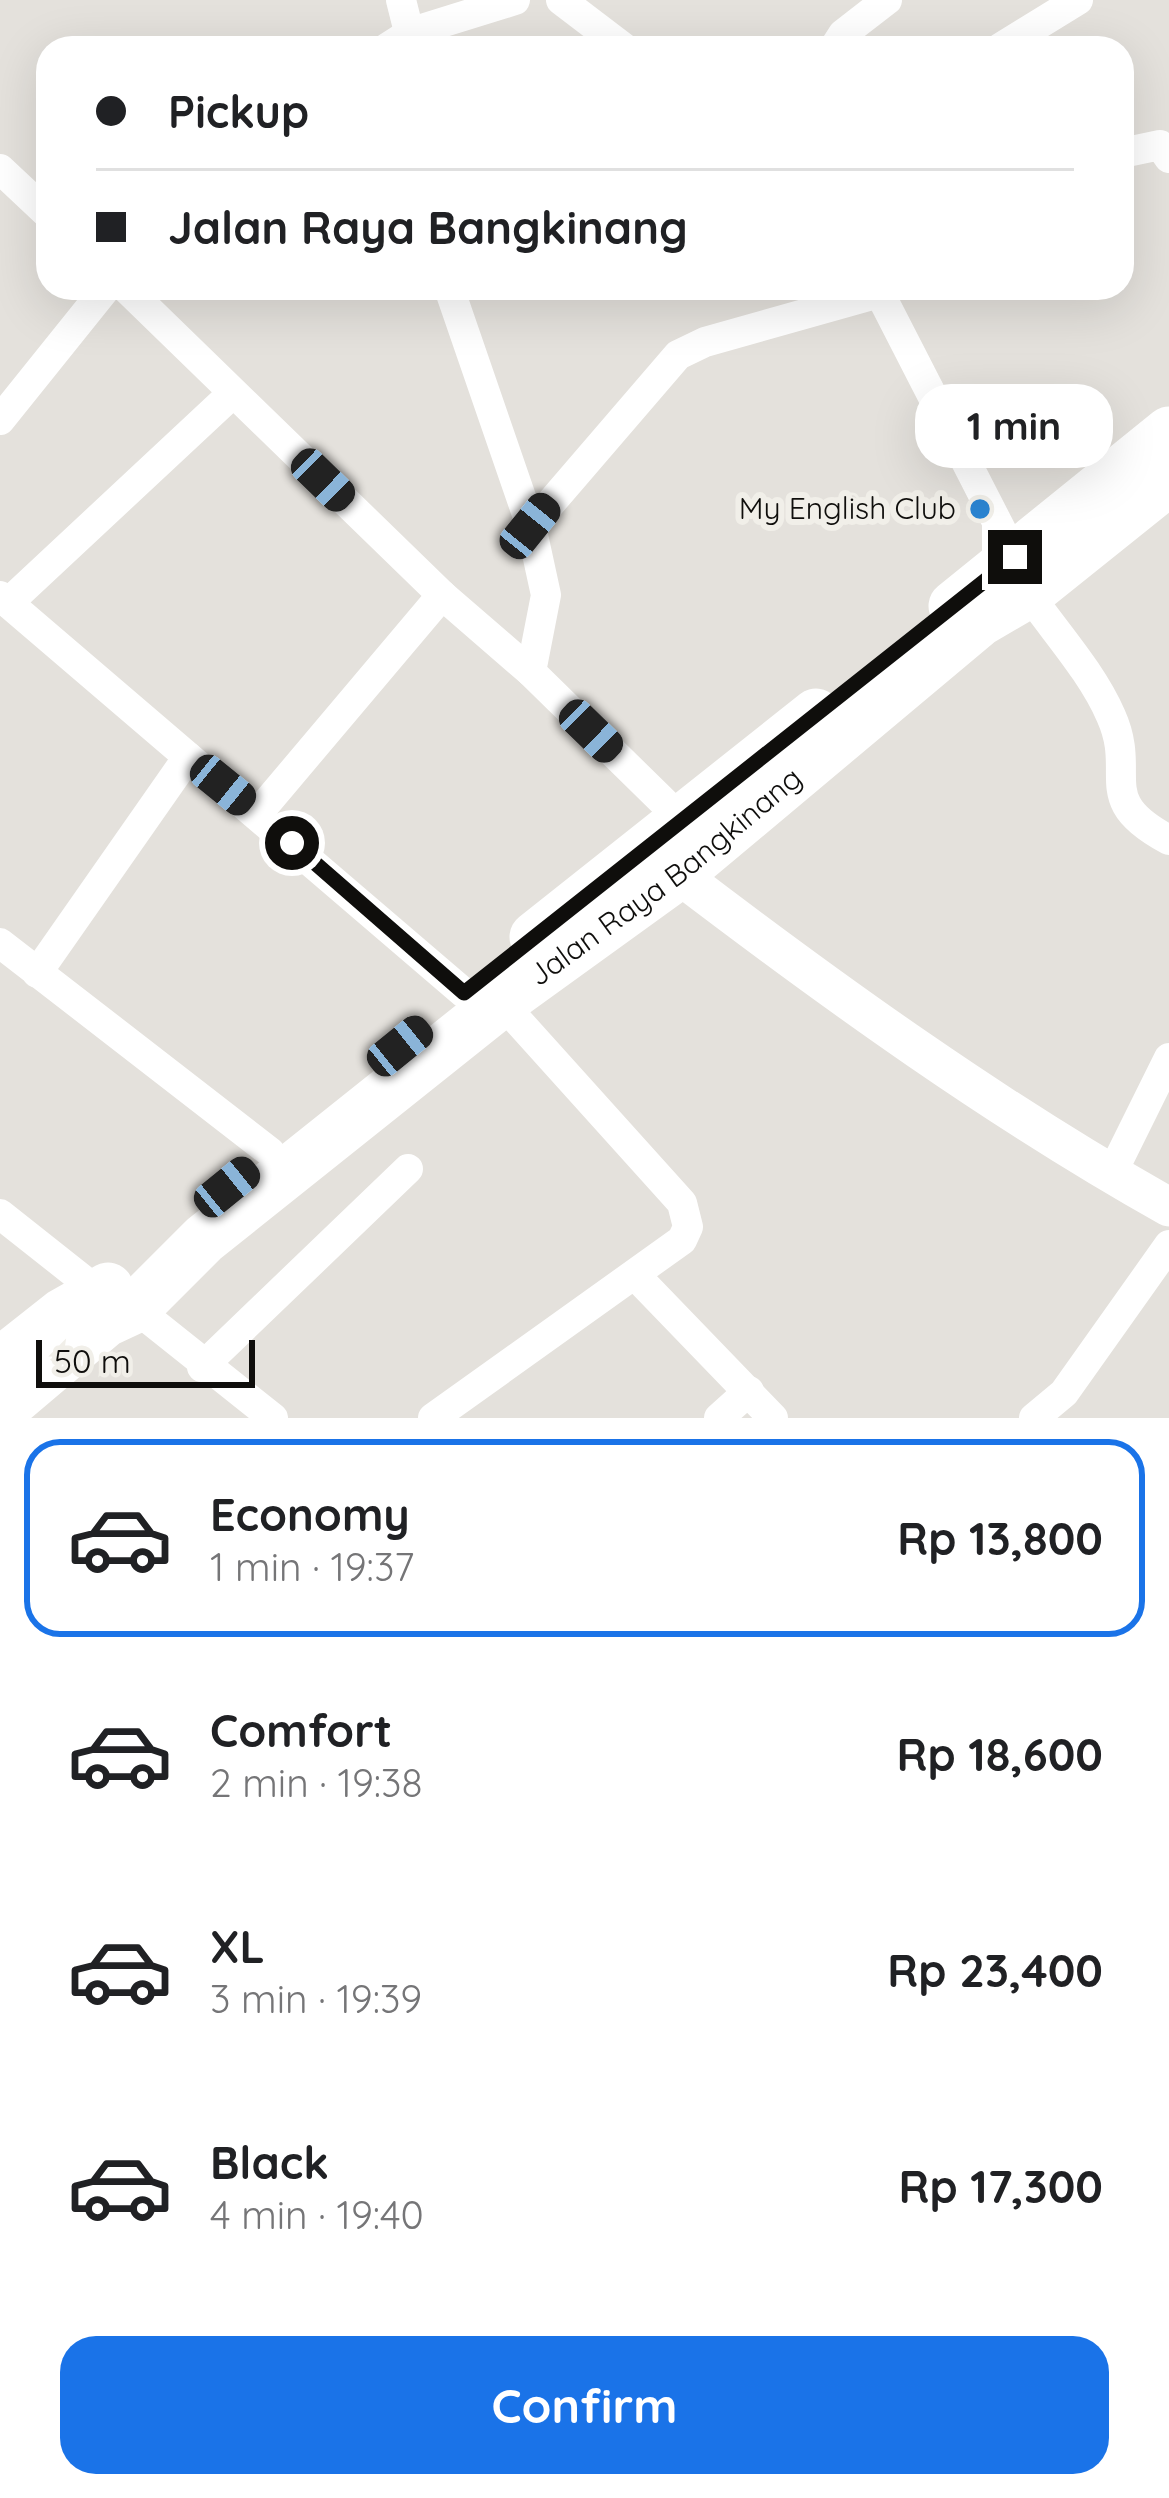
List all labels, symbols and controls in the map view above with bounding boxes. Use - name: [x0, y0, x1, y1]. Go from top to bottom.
- text: Pickup: [168, 83, 309, 139]
- text: Jalan Raya Bangkinang: [168, 199, 688, 255]
- callout: 1 min: [916, 383, 1114, 467]
- text: 1 min: [967, 401, 1061, 450]
- car: [285, 442, 361, 518]
- car: [493, 487, 567, 565]
- place label: My English Club: [739, 489, 956, 527]
- marker: My English Club: [967, 496, 993, 522]
- route end: [988, 530, 1042, 584]
- car: [553, 693, 629, 769]
- car: [184, 748, 262, 822]
- street label: Jalan Raya Bangkinang: [521, 758, 809, 994]
- route start: [265, 816, 319, 870]
- car: [361, 1009, 439, 1083]
- car: [188, 1150, 266, 1224]
- scale bar: [36, 1334, 255, 1387]
- text: 50 m: [54, 1340, 131, 1381]
- icon: car: [66, 1484, 174, 1592]
- text: Economy: [210, 1486, 410, 1542]
- text: Rp 13,800: [897, 1510, 1103, 1566]
- text: 1 min · 19:37: [210, 1542, 414, 1591]
- icon: car: [66, 1700, 174, 1808]
- text: Comfort: [210, 1702, 392, 1758]
- text: Rp 18,600: [897, 1726, 1103, 1782]
- text: 2 min · 19:38: [210, 1758, 423, 1807]
- icon: car: [66, 1916, 174, 2024]
- text: XL: [210, 1918, 265, 1974]
- text: Rp 23,400: [887, 1942, 1103, 1998]
- text: 3 min · 19:39: [210, 1974, 422, 2023]
- icon: car: [66, 2132, 174, 2240]
- text: Black: [210, 2134, 329, 2190]
- text: Rp 17,300: [899, 2158, 1103, 2214]
- text: 4 min · 19:40: [210, 2190, 424, 2239]
- button: Confirm: [60, 2336, 1109, 2474]

